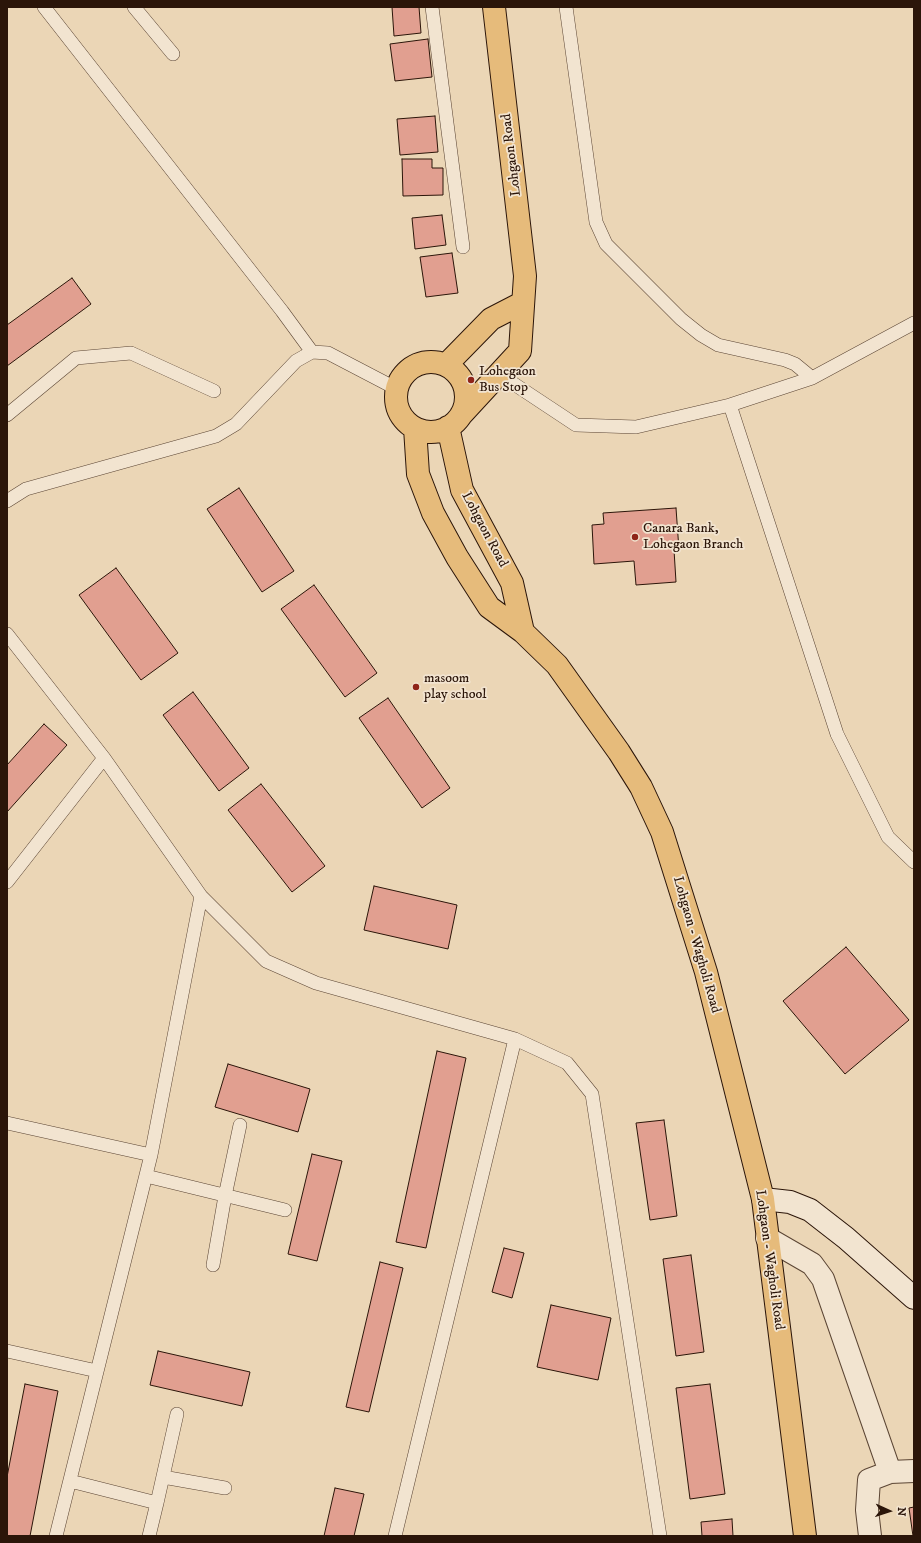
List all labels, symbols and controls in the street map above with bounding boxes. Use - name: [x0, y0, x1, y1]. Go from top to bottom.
- street label: Lohgaon Road: [499, 113, 525, 197]
- place label: Lohegaon Bus Stop: [479, 364, 536, 396]
- marker: Lohegaon Bus Stop: [466, 375, 476, 385]
- street label: Lohgaon Road: [457, 489, 511, 571]
- place label: Canara Bank, Lohegaon Branch: [643, 521, 743, 554]
- marker: Canara Bank, Lohegaon Branch: [630, 532, 640, 542]
- place label: masoom play school: [424, 671, 486, 704]
- marker: masoom play school: [411, 682, 421, 692]
- street label: Lohgaon - Wagholi Road: [668, 875, 724, 1015]
- street label: Lohgaon - Wagholi Road: [751, 1189, 787, 1331]
- north arrow: [869, 1491, 909, 1531]
- text: N: [894, 1507, 908, 1517]

